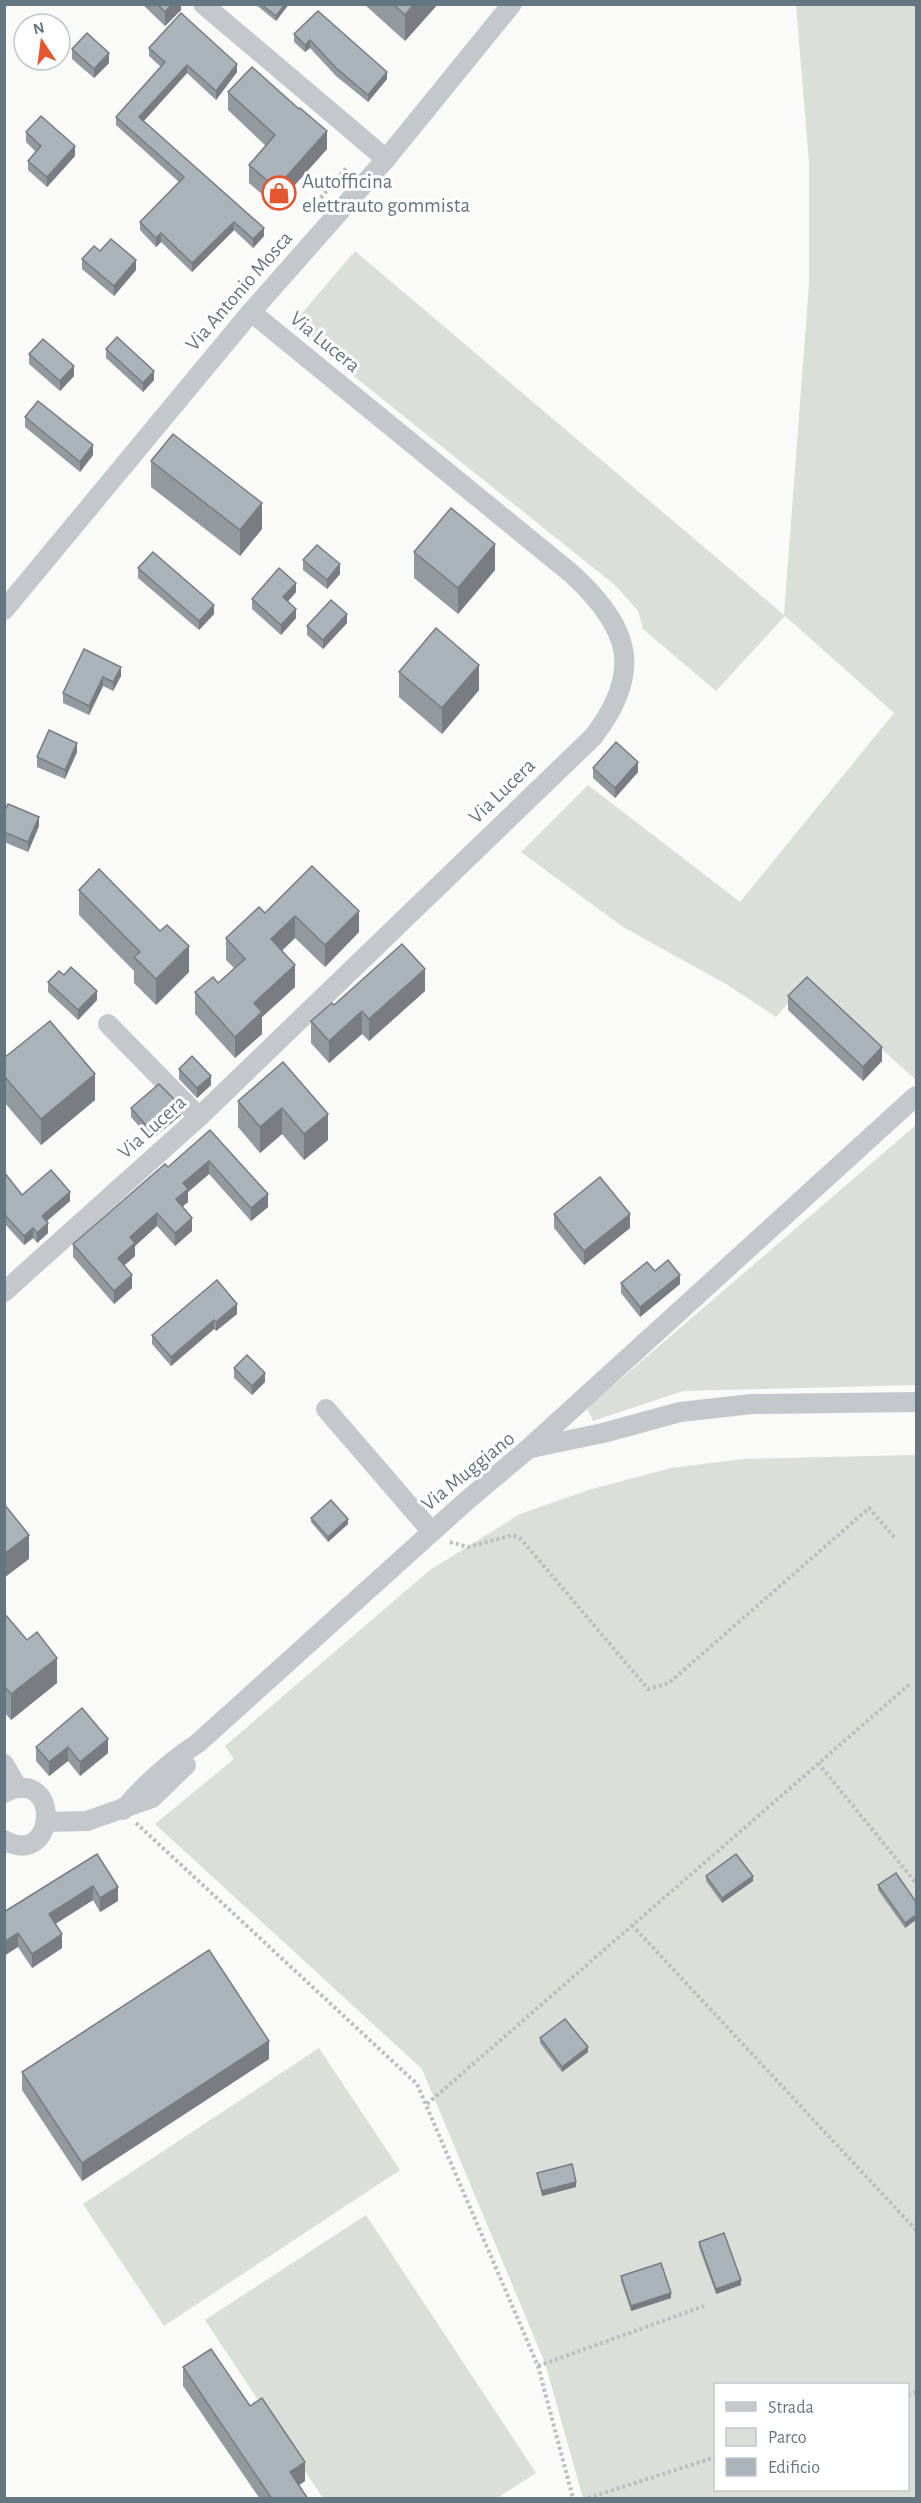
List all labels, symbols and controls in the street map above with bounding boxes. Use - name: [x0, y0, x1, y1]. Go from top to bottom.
- north arrow: [12, 12, 72, 72]
- text: N: [32, 19, 46, 37]
- place label: Autofficina elettrauto gommista: [302, 171, 470, 216]
- shop icon: Autofficina elettrauto gommista: [261, 175, 297, 211]
- street label: Via Antonio Mosca: [182, 227, 297, 355]
- street label: Via Lucera: [286, 308, 364, 377]
- street label: Via Lucera: [465, 754, 540, 828]
- street label: Via Lucera: [114, 1091, 190, 1163]
- street label: Via Muggiano: [417, 1427, 519, 1515]
- legend: [714, 2383, 909, 2491]
- text: Strada: [768, 2399, 814, 2417]
- text: Parco: [768, 2429, 807, 2447]
- text: Edificio: [768, 2459, 820, 2477]

